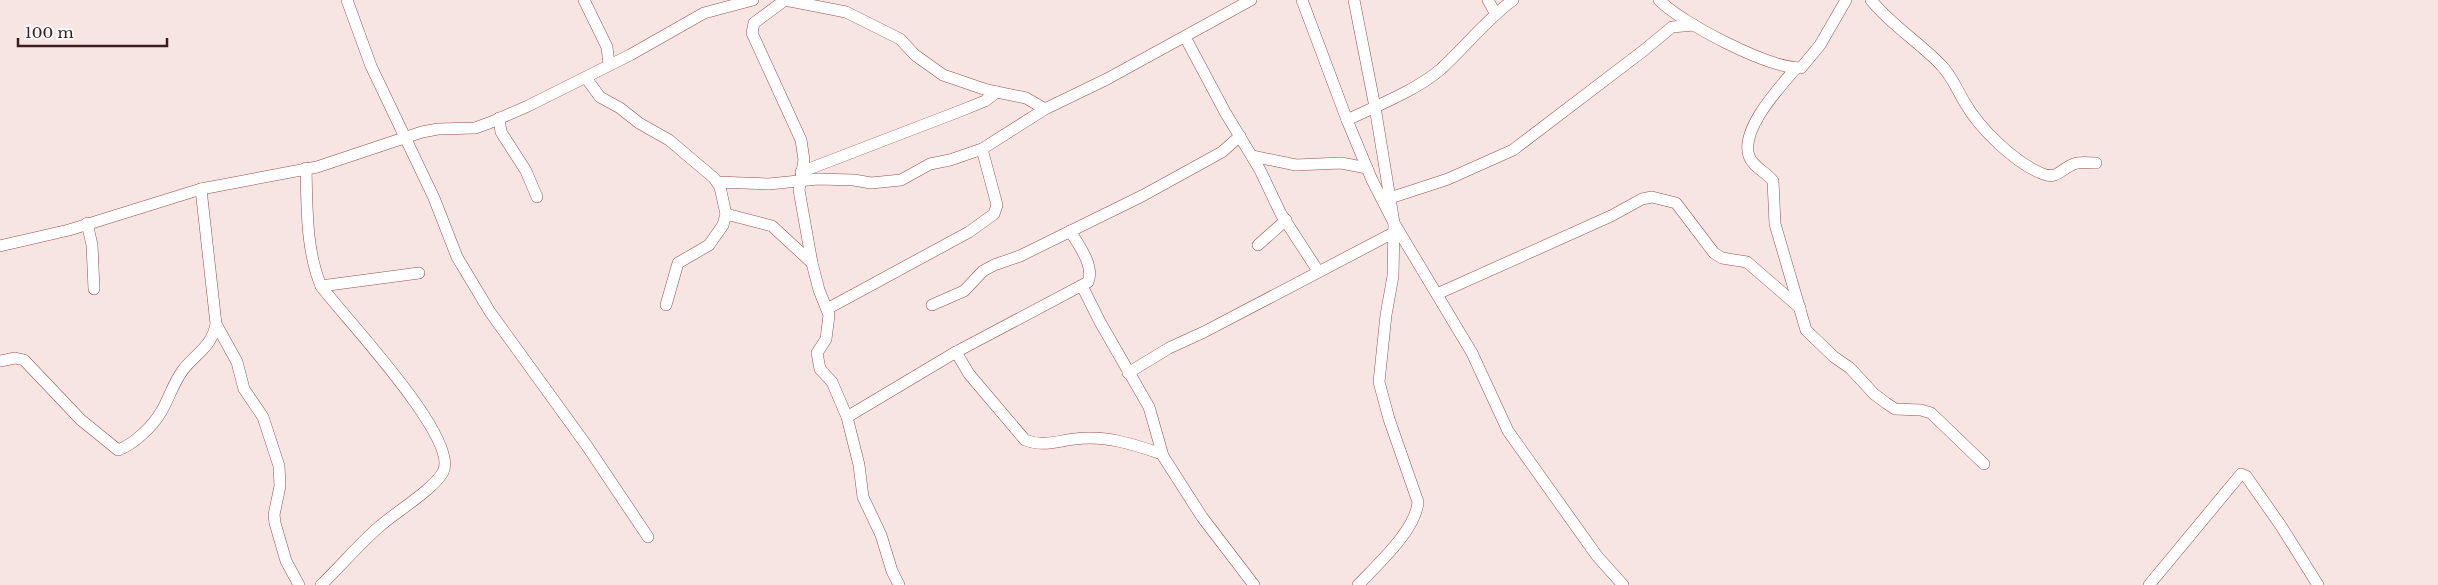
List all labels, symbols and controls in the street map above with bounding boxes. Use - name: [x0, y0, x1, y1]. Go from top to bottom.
- scale bar: [18, 15, 166, 47]
- text: 100 m: [25, 23, 74, 42]

